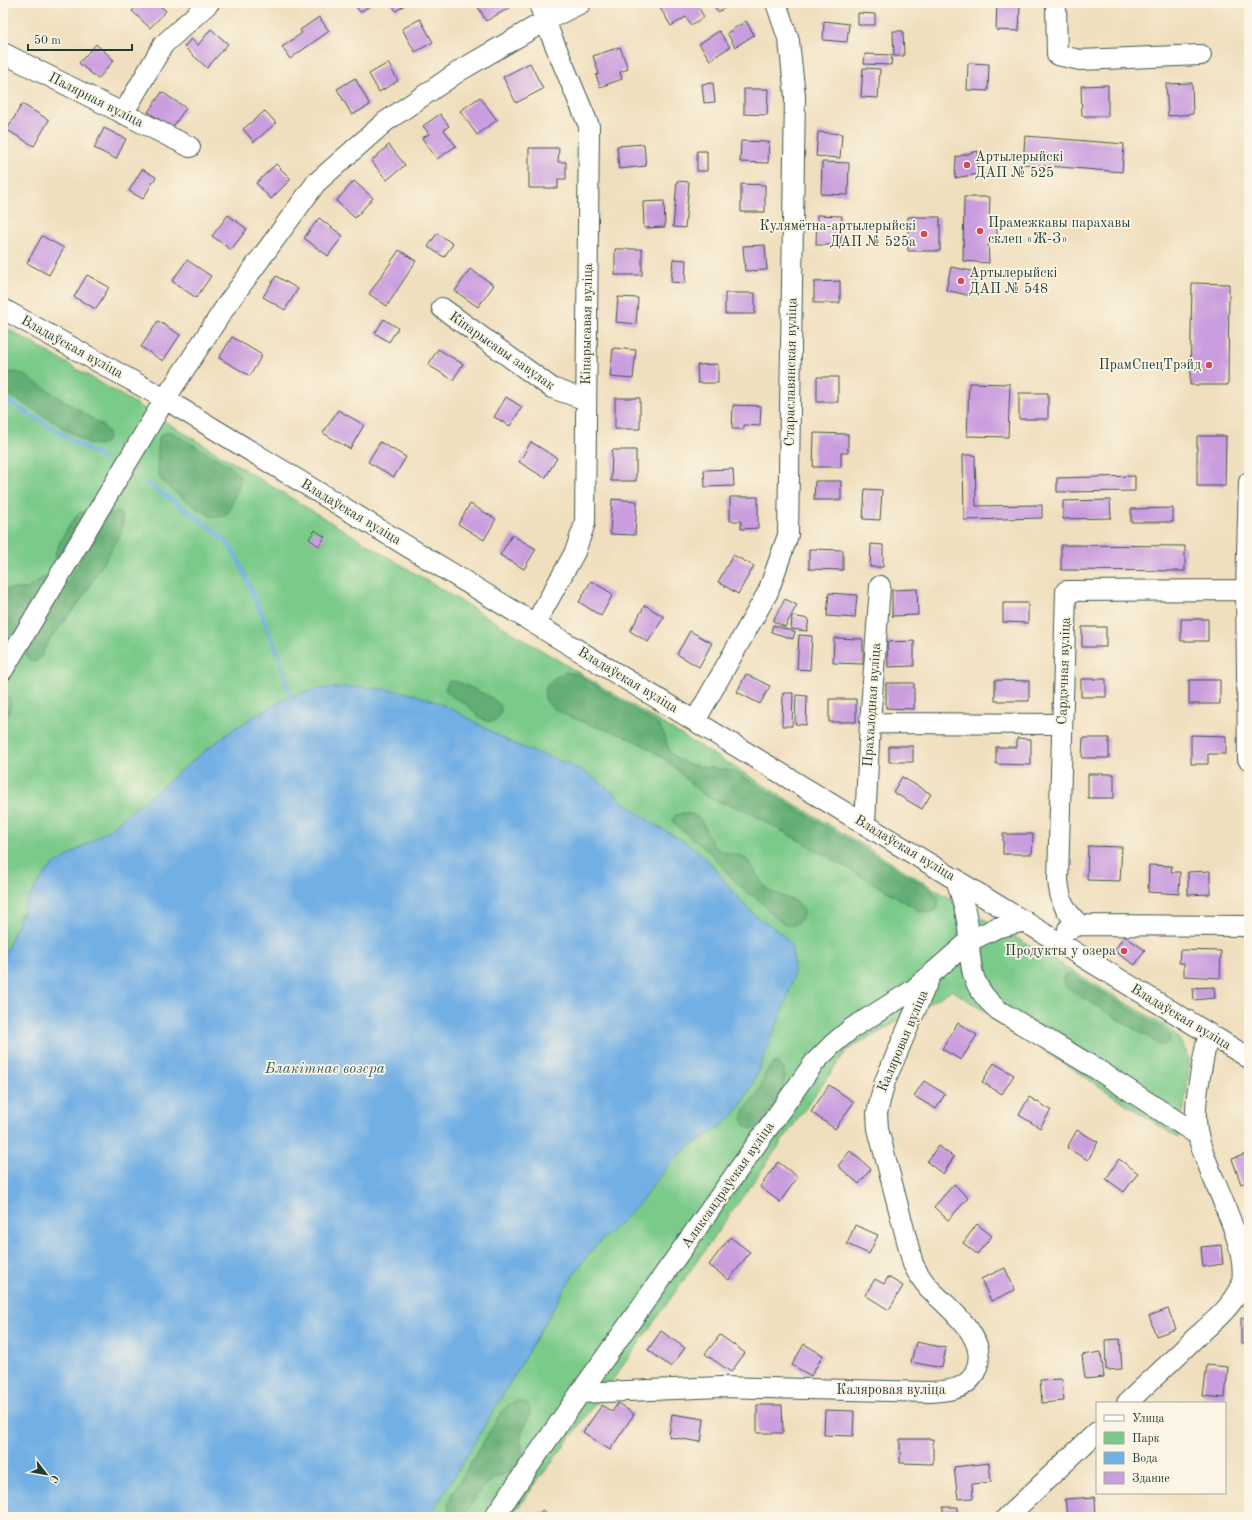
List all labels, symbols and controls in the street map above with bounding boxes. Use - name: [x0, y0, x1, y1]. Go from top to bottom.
- scale bar: [28, 26, 132, 52]
- text: 50 m: [34, 34, 61, 47]
- street label: Палярная вуліца: [46, 70, 146, 130]
- place label: Артылерыйскі ДАП № 525: [975, 150, 1063, 180]
- marker: Артылерыйскі ДАП № 525: [962, 160, 972, 170]
- place label: Прамежкавы парахавы склеп «Ж-З»: [988, 216, 1131, 246]
- place label: Кулямётна-артылерыйскі ДАП № 525а: [760, 219, 916, 249]
- marker: Прамежкавы парахавы склеп «Ж-З»: [975, 226, 985, 236]
- marker: Кулямётна-артылерыйскі ДАП № 525а: [919, 229, 929, 239]
- street label: Кіпарысавая вуліца: [579, 263, 595, 385]
- place label: Артылерыйскі ДАП № 548: [969, 266, 1057, 296]
- marker: Артылерыйскі ДАП № 548: [956, 276, 966, 286]
- street label: Стараславянская вуліца: [783, 297, 799, 447]
- street label: Кіпарысавы завулак: [447, 309, 557, 393]
- street label: Владаўская вуліца: [19, 313, 125, 381]
- place label: ПрамСпецТрэйд: [1099, 358, 1201, 372]
- marker: ПрамСпецТрэйд: [1204, 360, 1214, 370]
- street label: Владаўская вуліца: [298, 477, 404, 547]
- street label: Сардэчная вуліца: [1055, 617, 1073, 725]
- street label: Прахалодная вуліца: [861, 642, 883, 768]
- street label: Владаўская вуліца: [575, 645, 681, 715]
- street label: Владаўская вуліца: [852, 813, 958, 883]
- place label: Продукты у озера: [1005, 944, 1116, 958]
- marker: Продукты у озера: [1119, 946, 1129, 956]
- street label: Владаўская вуліца: [1128, 982, 1234, 1052]
- street label: Каляровая вуліца: [875, 988, 931, 1094]
- water label: Блакітнае возера: [264, 1062, 385, 1077]
- street label: Аляксандраўская вуліца: [679, 1119, 777, 1251]
- street label: Каляровая вуліца: [836, 1383, 946, 1397]
- legend: [1096, 1402, 1226, 1494]
- text: Улица: [1132, 1413, 1165, 1425]
- text: Парк: [1132, 1433, 1160, 1445]
- text: Вода: [1132, 1453, 1158, 1465]
- north arrow: [26, 1454, 66, 1494]
- text: С: [47, 1472, 60, 1484]
- text: Здание: [1132, 1473, 1170, 1485]

